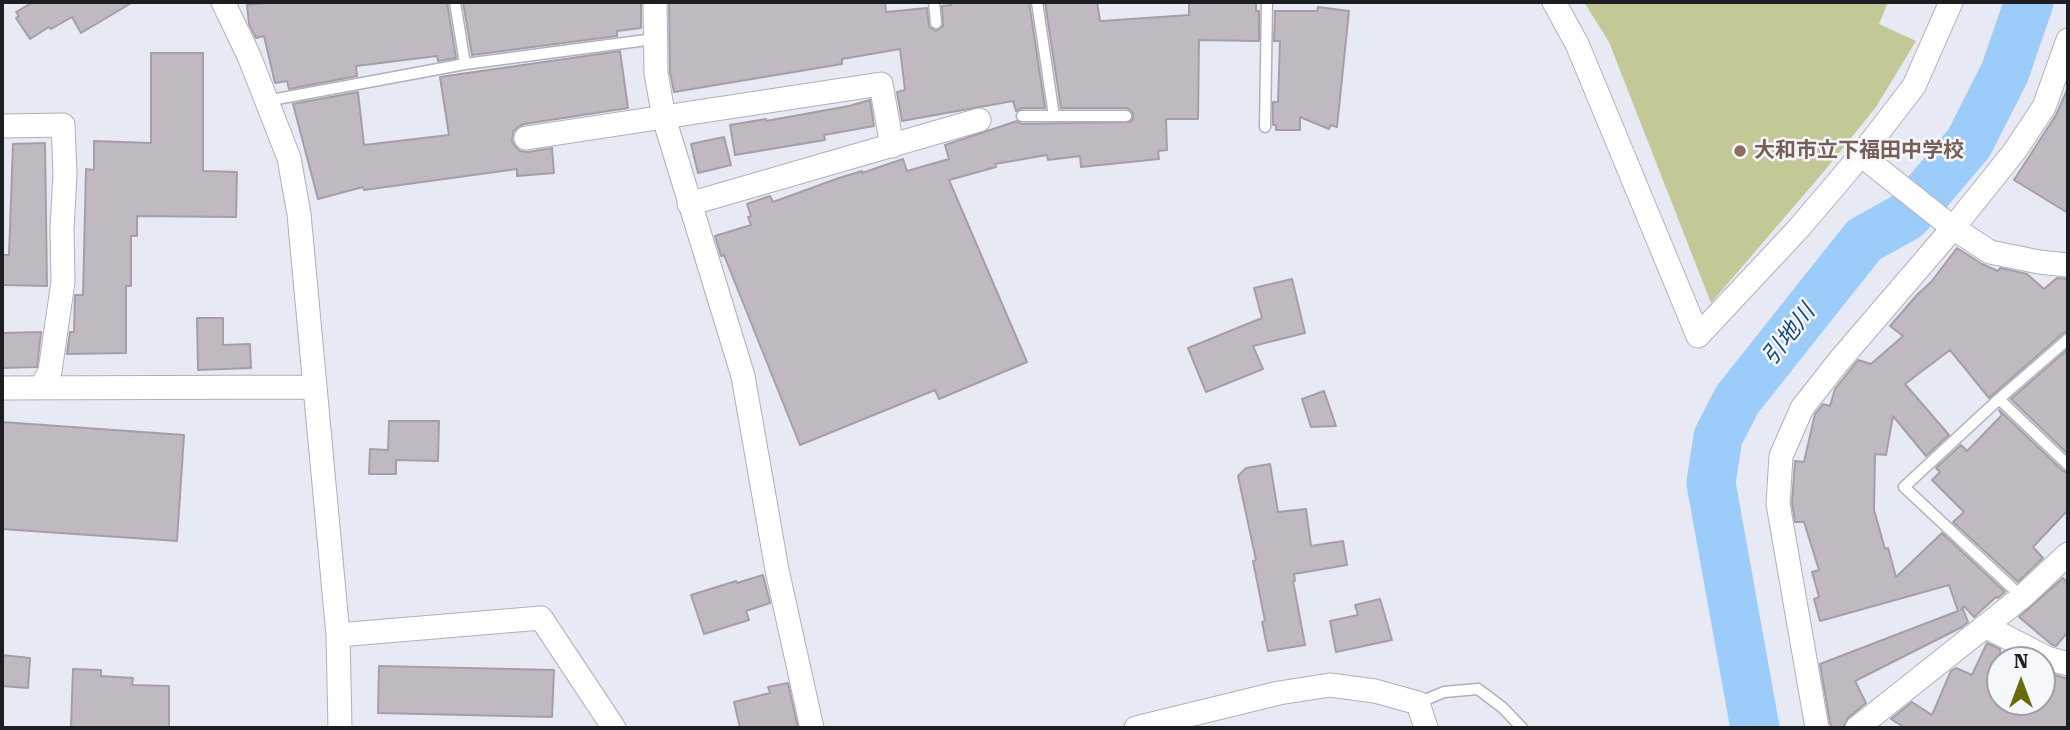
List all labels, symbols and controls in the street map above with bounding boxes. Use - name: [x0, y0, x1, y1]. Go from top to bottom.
- place label: 大和市立下福田中学校: [1754, 138, 1964, 164]
- marker: 大和市立下福田中学校: [1732, 143, 1748, 159]
- water label: 引地川: [1757, 299, 1821, 371]
- north arrow: [1986, 646, 2056, 716]
- text: N: [2014, 650, 2028, 673]

